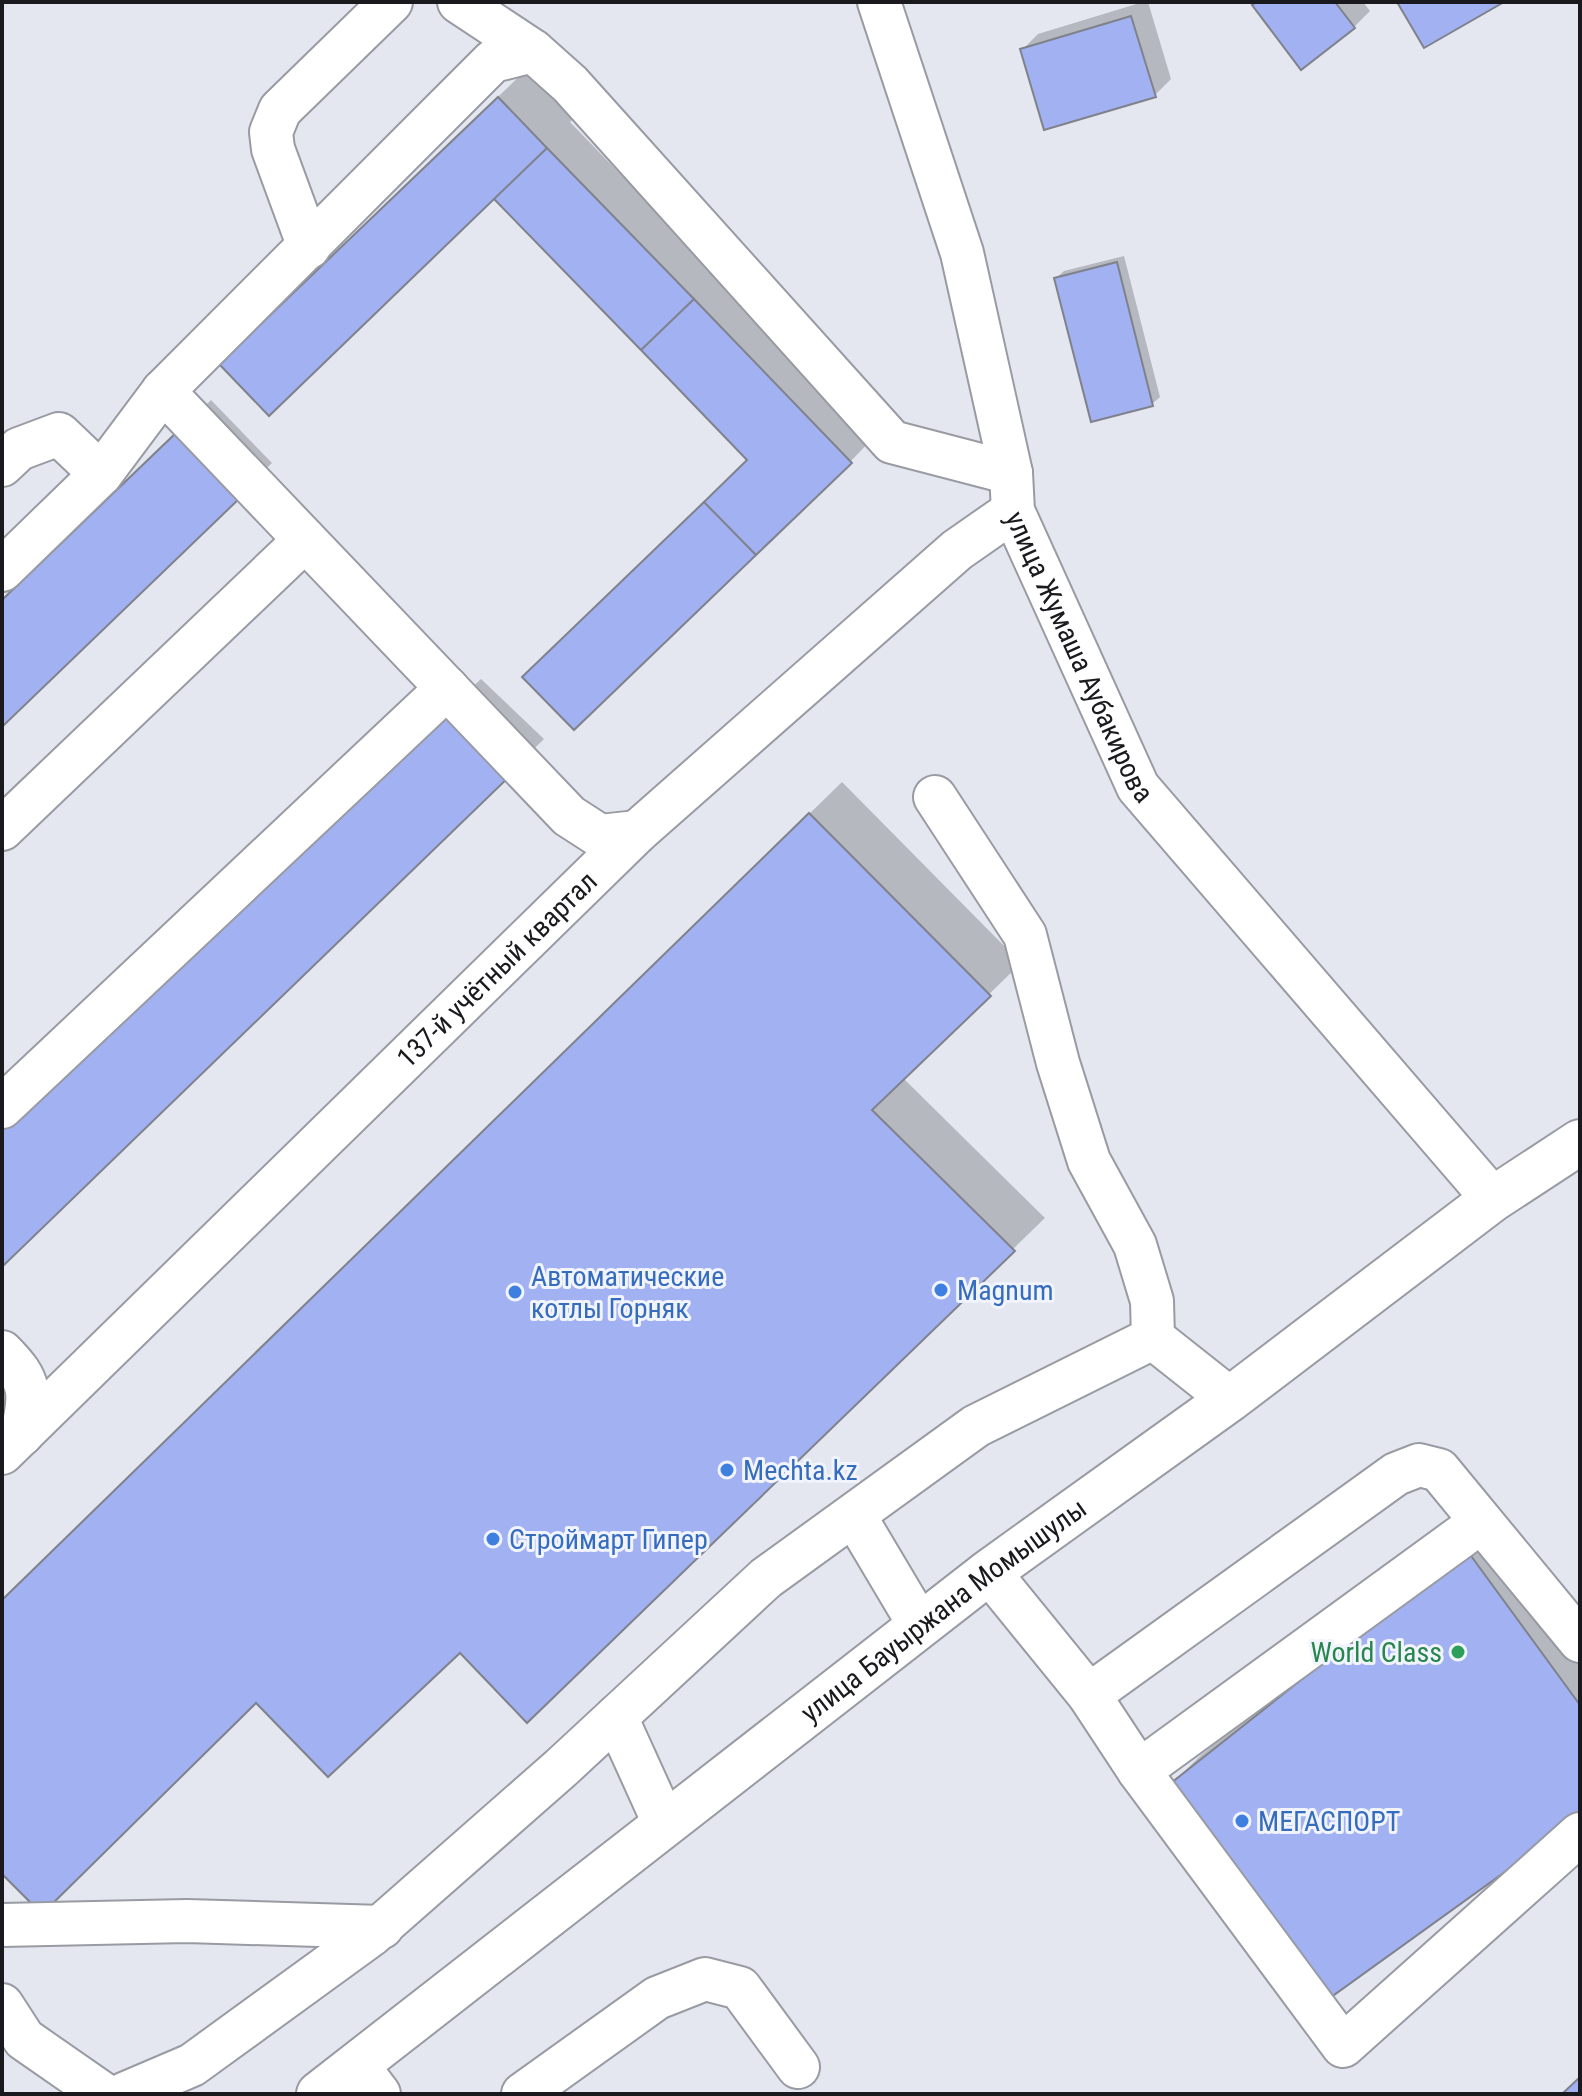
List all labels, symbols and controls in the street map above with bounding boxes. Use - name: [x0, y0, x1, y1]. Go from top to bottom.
- street label: улица Жумаша Аубакирова: [999, 506, 1160, 809]
- street label: 137-й учётный квартал: [390, 864, 603, 1074]
- place label: Автоматические котлы Горняк: [531, 1260, 724, 1325]
- place label: Magnum: [957, 1274, 1054, 1307]
- marker: Magnum: [932, 1281, 950, 1299]
- marker: Автоматические котлы Горняк: [506, 1283, 524, 1301]
- place label: Mechta.kz: [743, 1454, 858, 1487]
- marker: Mechta.kz: [718, 1461, 736, 1479]
- street label: улица Бауыржана Момышулы: [794, 1491, 1092, 1729]
- place label: Строймарт Гипер: [509, 1523, 708, 1556]
- marker: Строймарт Гипер: [484, 1530, 502, 1548]
- place label: World Class: [1311, 1636, 1442, 1669]
- marker: World Class: [1449, 1643, 1467, 1661]
- place label: МЕГАСПОРТ: [1258, 1805, 1400, 1838]
- marker: МЕГАСПОРТ: [1233, 1812, 1251, 1830]

